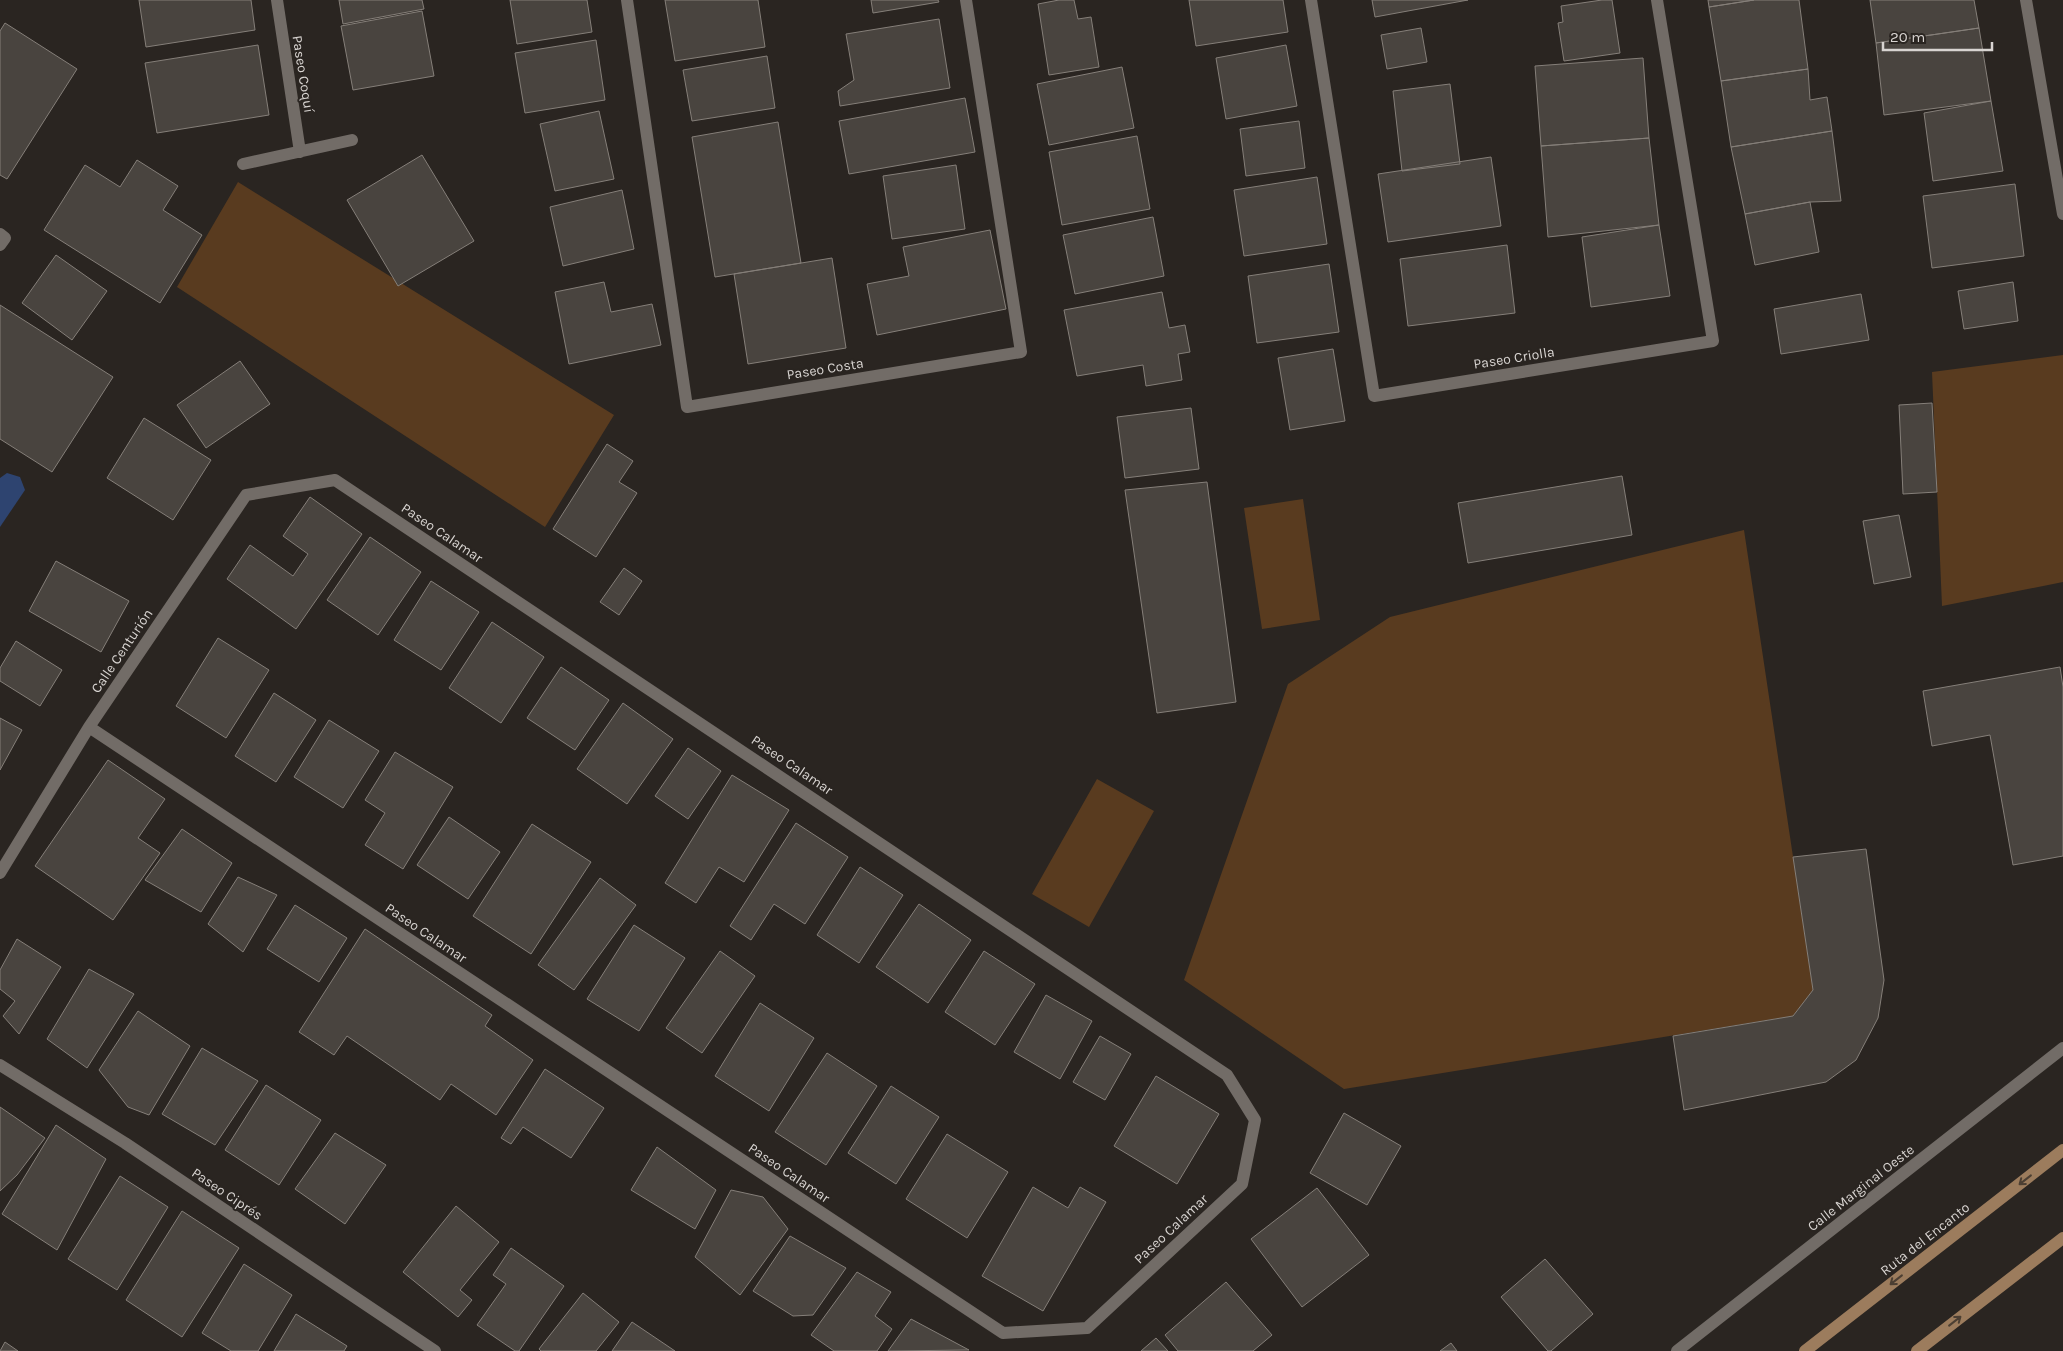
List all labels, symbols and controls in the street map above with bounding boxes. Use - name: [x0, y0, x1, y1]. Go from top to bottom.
- scale bar: [1883, 20, 1992, 52]
- text: 20 m: [1890, 28, 1925, 46]
- street label: Paseo Coquí: [289, 34, 318, 115]
- street label: Paseo Criolla: [1472, 343, 1556, 373]
- street label: Paseo Costa: [785, 355, 865, 383]
- street label: Paseo Calamar: [398, 499, 487, 567]
- street label: Calle Centurión: [88, 606, 156, 696]
- street label: Paseo Calamar: [748, 731, 837, 799]
- street label: Paseo Calamar: [382, 899, 471, 967]
- street label: Paseo Calamar: [745, 1139, 834, 1207]
- street label: Calle Marginal Oeste: [1804, 1141, 1918, 1235]
- street label: Paseo Ciprés: [188, 1164, 266, 1224]
- one-way arrow: [2018, 1174, 2031, 1185]
- street label: Paseo Calamar: [1131, 1190, 1212, 1268]
- street label: Ruta del Encanto: [1877, 1199, 1973, 1279]
- one-way arrow: [1890, 1274, 1903, 1285]
- one-way arrow: [1948, 1316, 1961, 1327]

